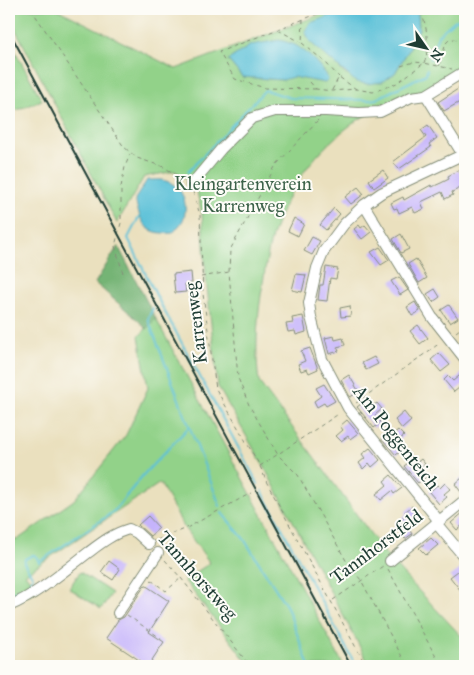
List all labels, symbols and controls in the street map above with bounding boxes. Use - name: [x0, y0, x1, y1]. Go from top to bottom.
- north arrow: [402, 22, 452, 72]
- text: N: [426, 45, 447, 65]
- park label: Kleingartenverein Karrenweg: [174, 172, 312, 218]
- street label: Karrenweg: [179, 280, 213, 365]
- street label: Am Poggenteich: [347, 379, 445, 495]
- street label: Tannhorstfeld: [325, 504, 428, 589]
- street label: Tannhorstweg: [152, 526, 243, 625]

